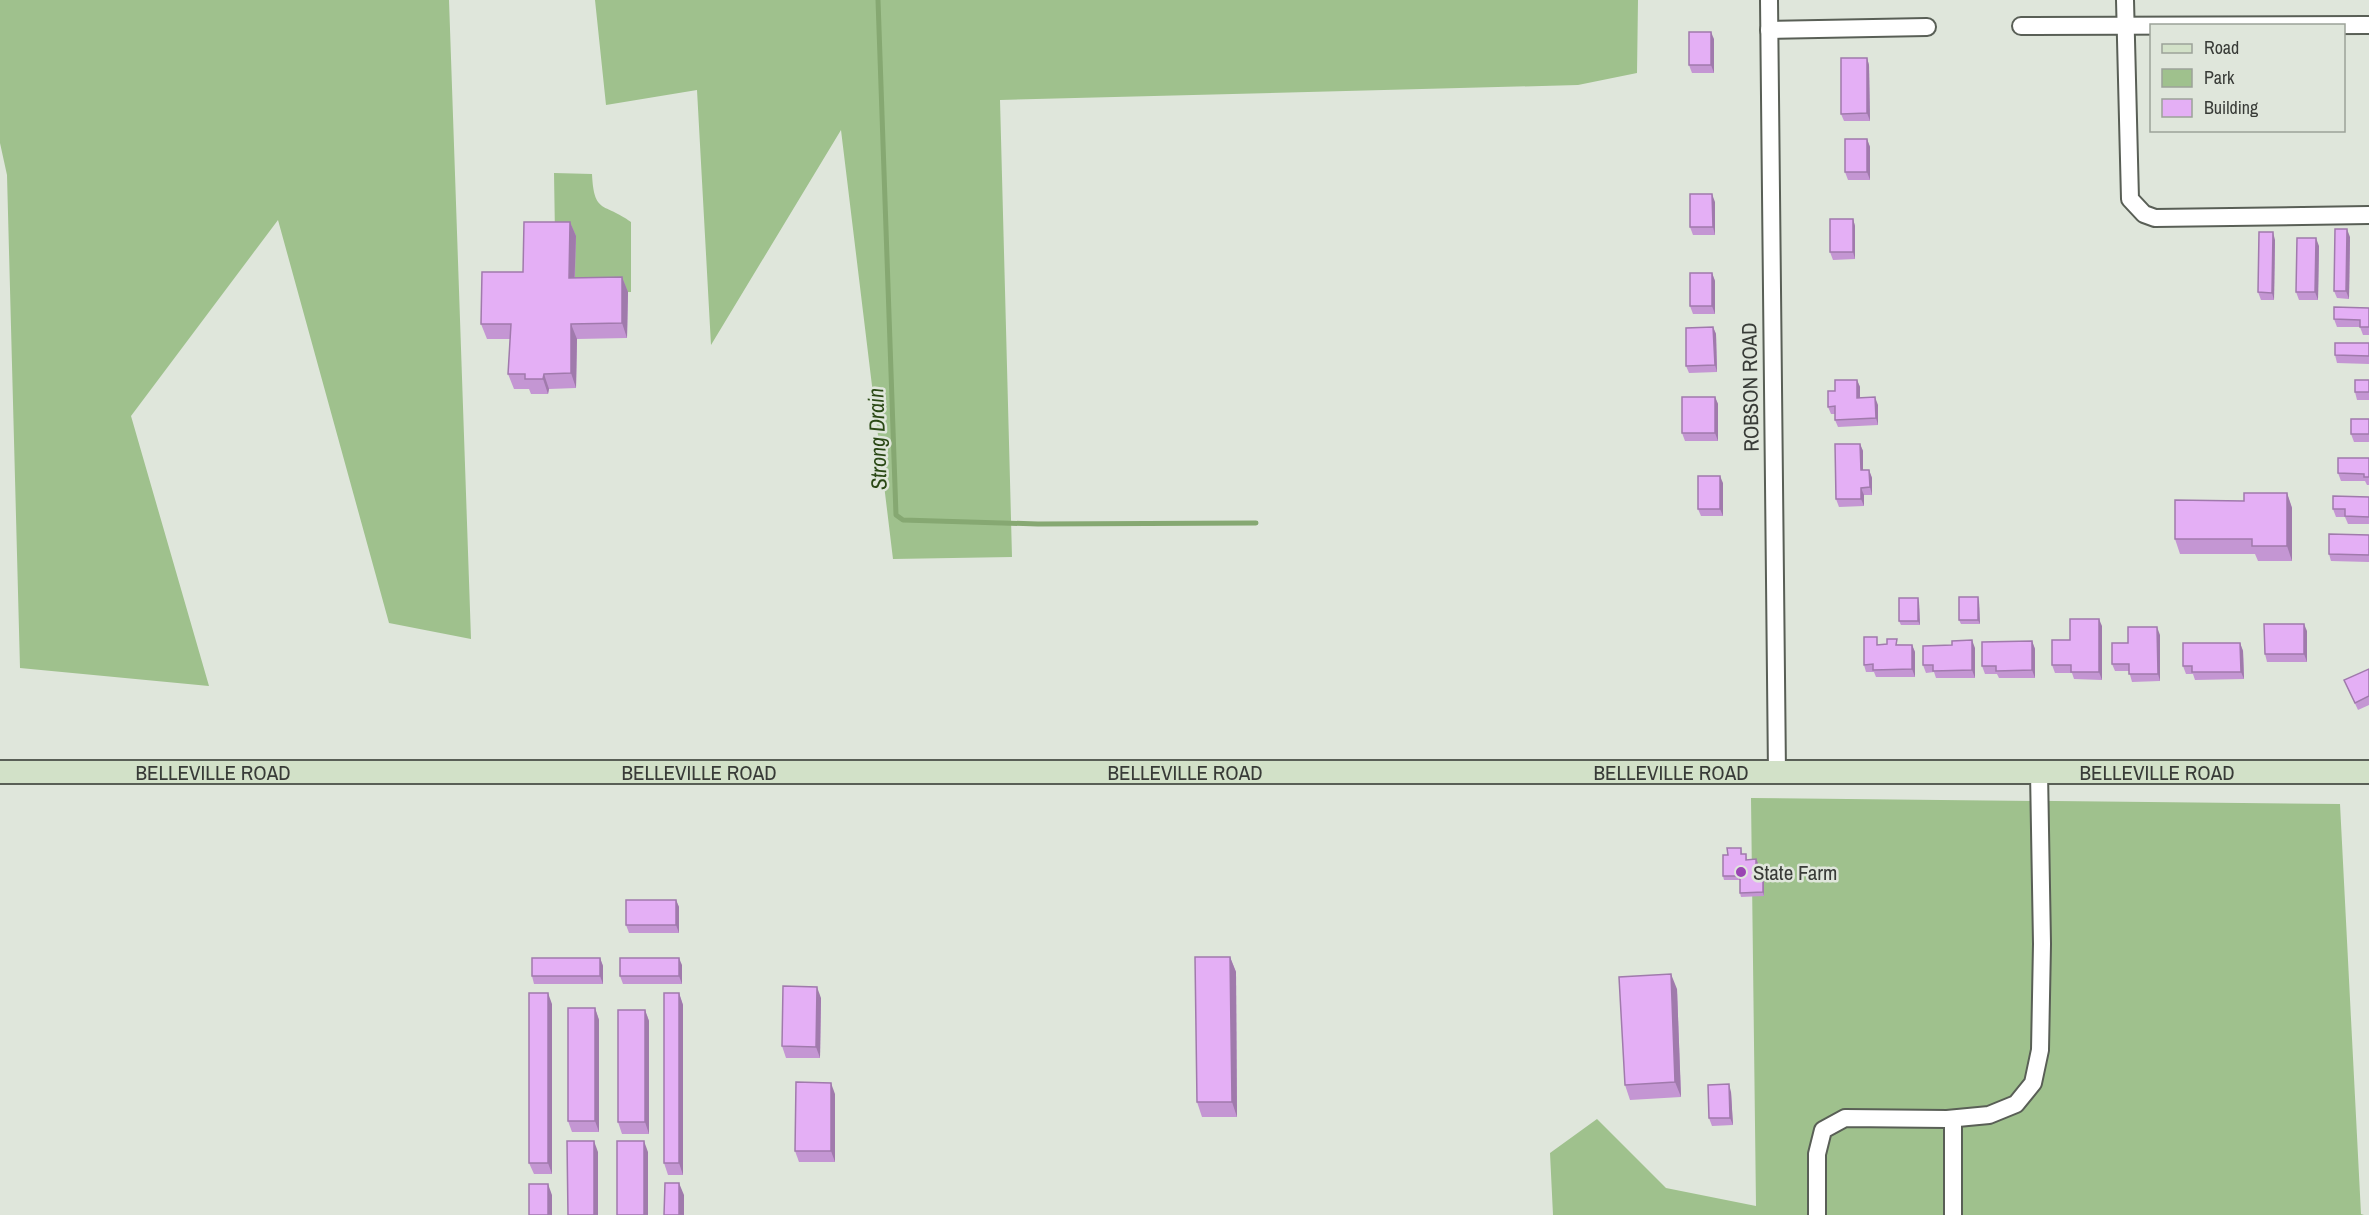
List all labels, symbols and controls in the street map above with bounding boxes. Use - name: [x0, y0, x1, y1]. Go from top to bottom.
- legend: [2150, 24, 2345, 132]
- text: Road: [2204, 35, 2239, 60]
- text: Park: [2204, 65, 2235, 90]
- text: Building: [2204, 95, 2259, 120]
- street label: ROBSON ROAD: [1734, 322, 1766, 452]
- water label: Strong Drain: [860, 387, 894, 491]
- street label: BELLEVILLE ROAD: [135, 758, 291, 787]
- street label: BELLEVILLE ROAD: [621, 758, 777, 787]
- street label: BELLEVILLE ROAD: [1107, 758, 1263, 787]
- street label: BELLEVILLE ROAD: [1593, 758, 1749, 787]
- street label: BELLEVILLE ROAD: [2079, 758, 2235, 787]
- place label: State Farm: [1753, 858, 1837, 887]
- marker: State Farm: [1734, 865, 1748, 879]

